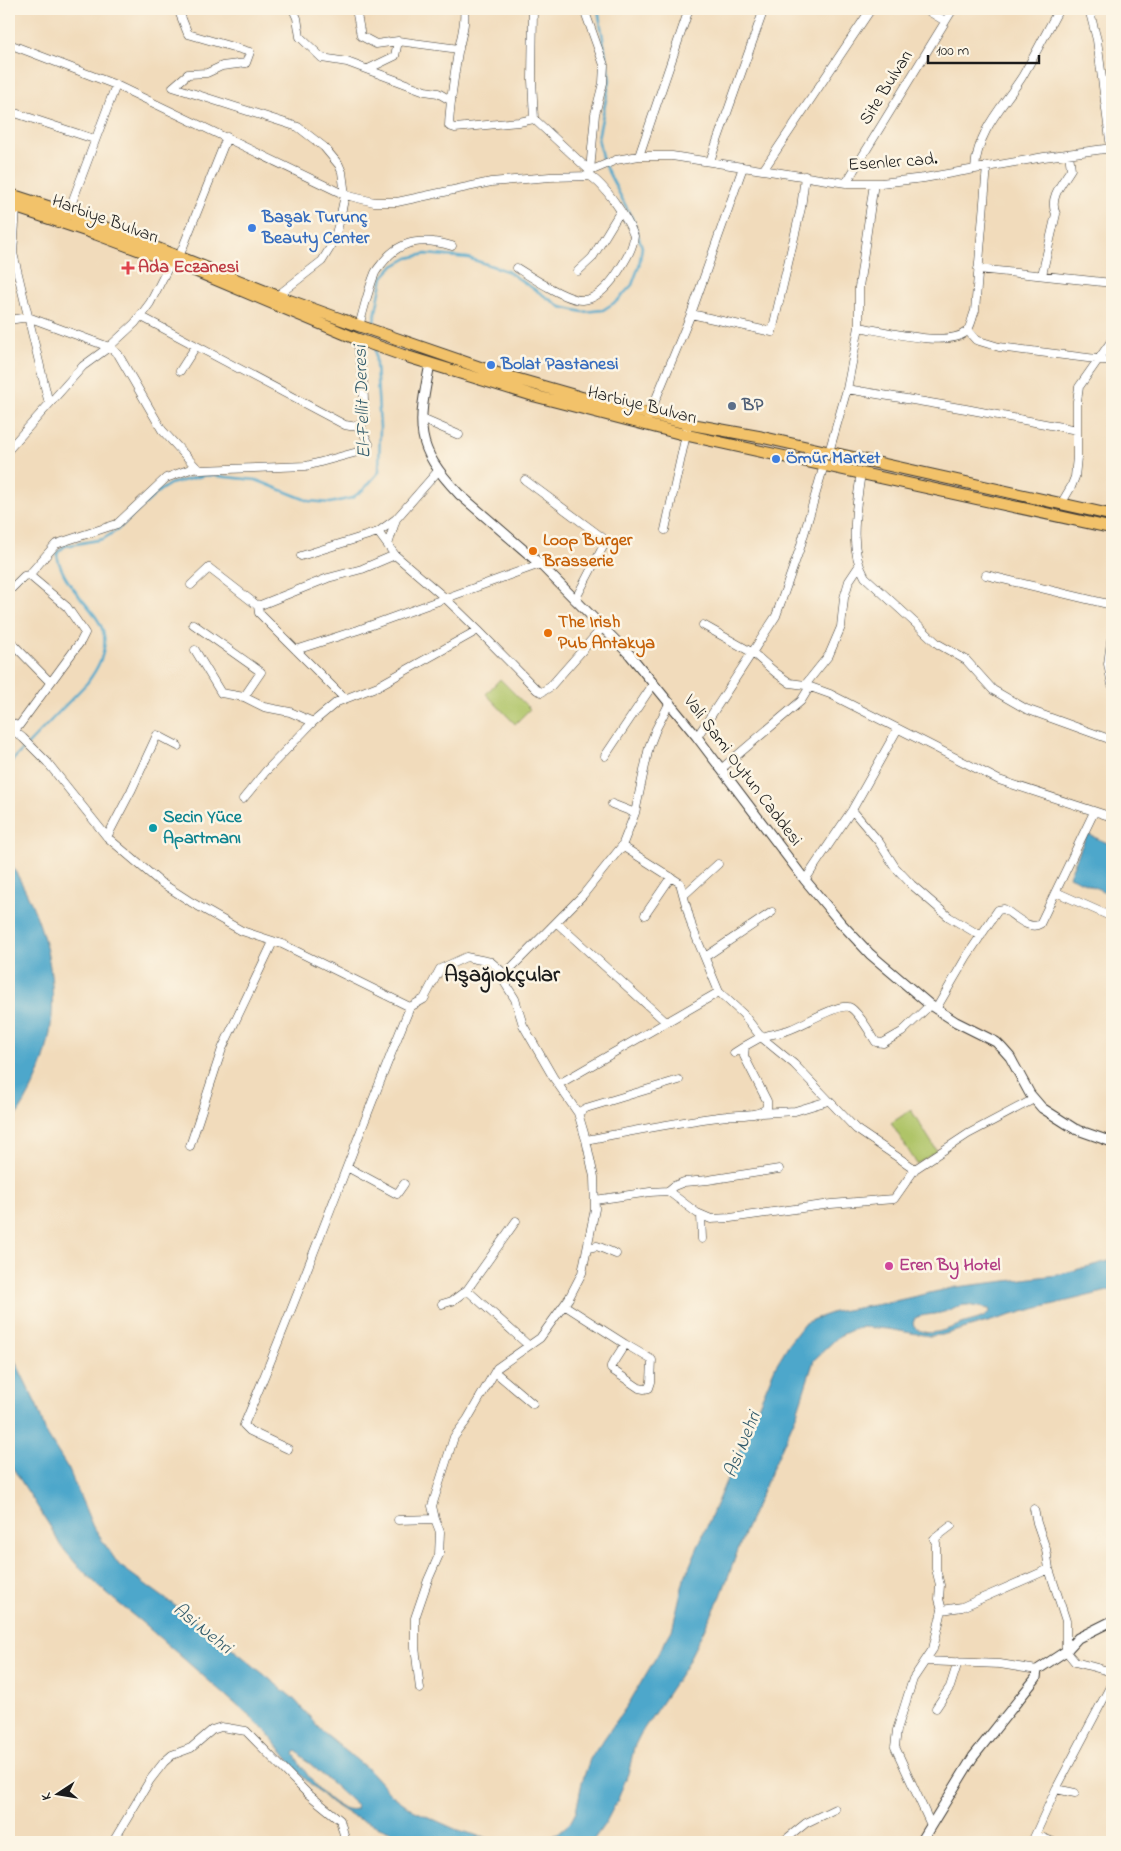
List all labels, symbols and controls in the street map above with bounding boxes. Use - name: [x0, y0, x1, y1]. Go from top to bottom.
- scale bar: [928, 32, 1040, 64]
- text: 100 m: [936, 40, 969, 62]
- street label: Site Bulvarı: [854, 45, 920, 131]
- street label: Esenler cad.: [847, 147, 939, 179]
- street label: Harbiye Bulvarı: [48, 189, 162, 251]
- place label: Başak Turunç Beauty Center: [261, 205, 370, 253]
- marker: Başak Turunç Beauty Center: [246, 222, 258, 234]
- place label: Ada Eczanesi: [138, 255, 239, 281]
- marker: Ada Eczanesi: [122, 262, 134, 274]
- water label: El-Fellit Deresi: [347, 343, 378, 459]
- place label: Bolat Pastanesi: [500, 352, 619, 378]
- marker: Bolat Pastanesi: [485, 359, 497, 371]
- street label: Harbiye Bulvarı: [585, 380, 699, 432]
- place label: BP: [741, 393, 764, 419]
- marker: BP: [726, 400, 738, 412]
- place label: Ömür Market: [786, 446, 881, 472]
- marker: Ömür Market: [770, 453, 782, 465]
- place label: Loop Burger Brasserie: [542, 528, 633, 575]
- marker: Loop Burger Brasserie: [527, 545, 539, 557]
- place label: The Irish Pub Antakya: [558, 610, 655, 658]
- marker: The Irish Pub Antakya: [542, 627, 554, 639]
- street label: Vali Sami Oytun Caddesi: [676, 689, 808, 852]
- place label: Secin Yüce Apartmanı: [163, 805, 243, 852]
- marker: Secin Yüce Apartmanı: [147, 822, 159, 834]
- district label: Aşağıokçular: [444, 960, 561, 993]
- place label: Eren By Hotel: [899, 1253, 1001, 1280]
- marker: Eren By Hotel: [883, 1260, 895, 1272]
- water label: Asi Nehri: [718, 1406, 769, 1482]
- water label: Asi Nehri: [167, 1597, 239, 1662]
- north arrow: [32, 1768, 82, 1818]
- text: K: [36, 1790, 58, 1802]

